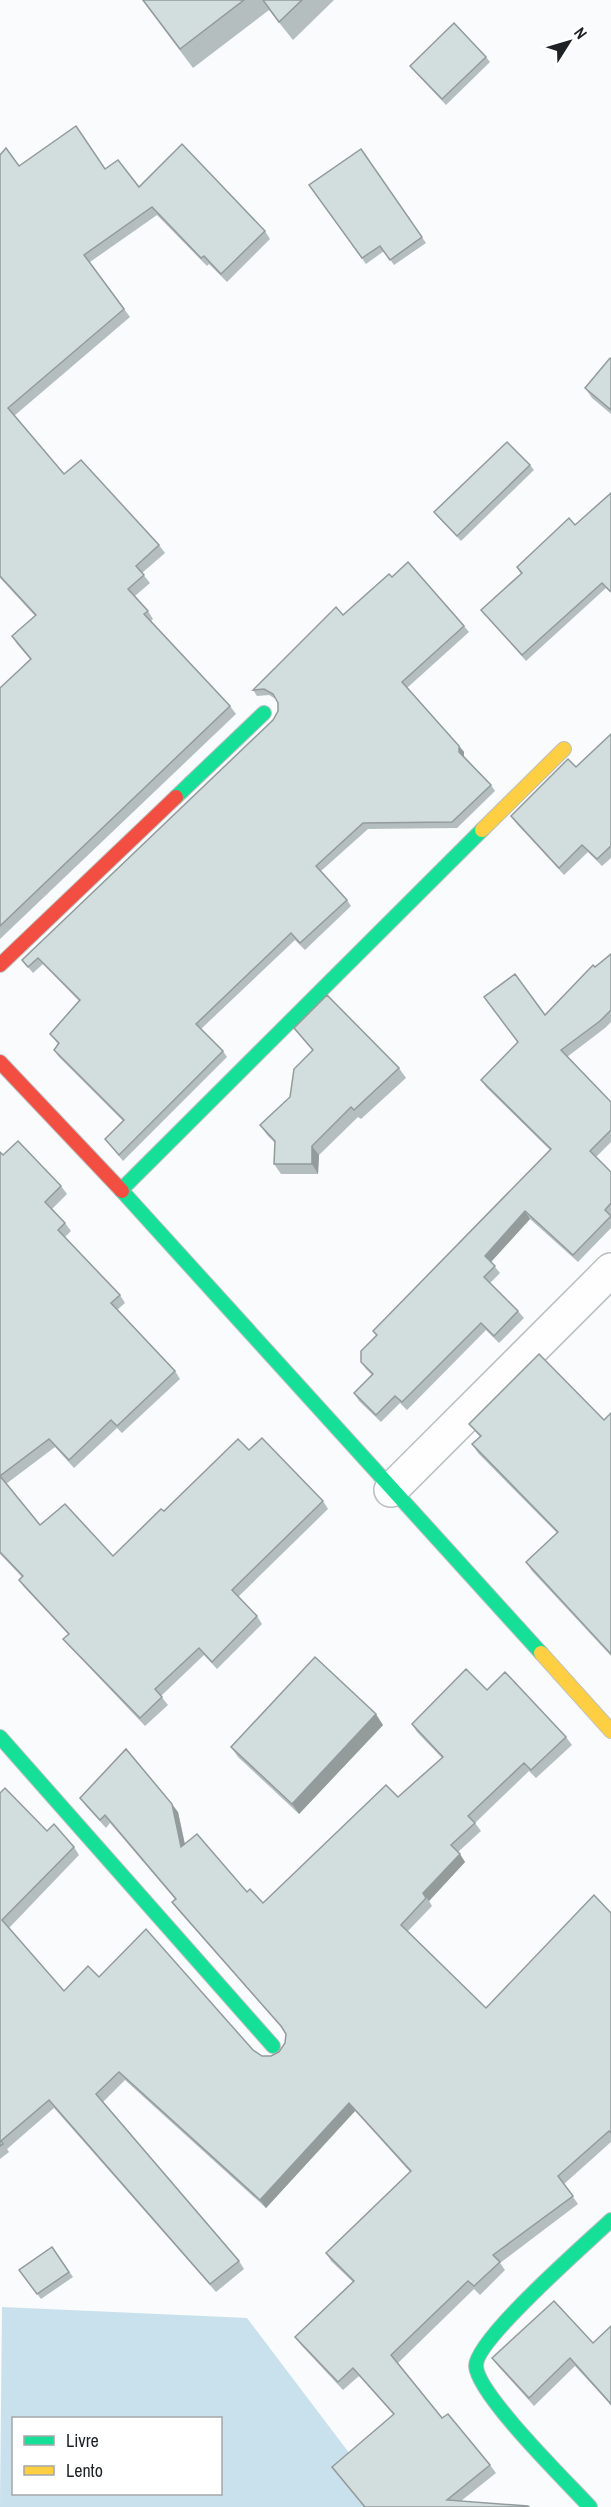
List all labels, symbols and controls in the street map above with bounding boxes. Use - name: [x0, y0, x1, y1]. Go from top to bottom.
- north arrow: [539, 12, 599, 72]
- text: N: [569, 23, 593, 43]
- legend: [12, 2417, 222, 2495]
- text: Livre: [66, 2428, 99, 2453]
- text: Lento: [66, 2458, 103, 2483]

